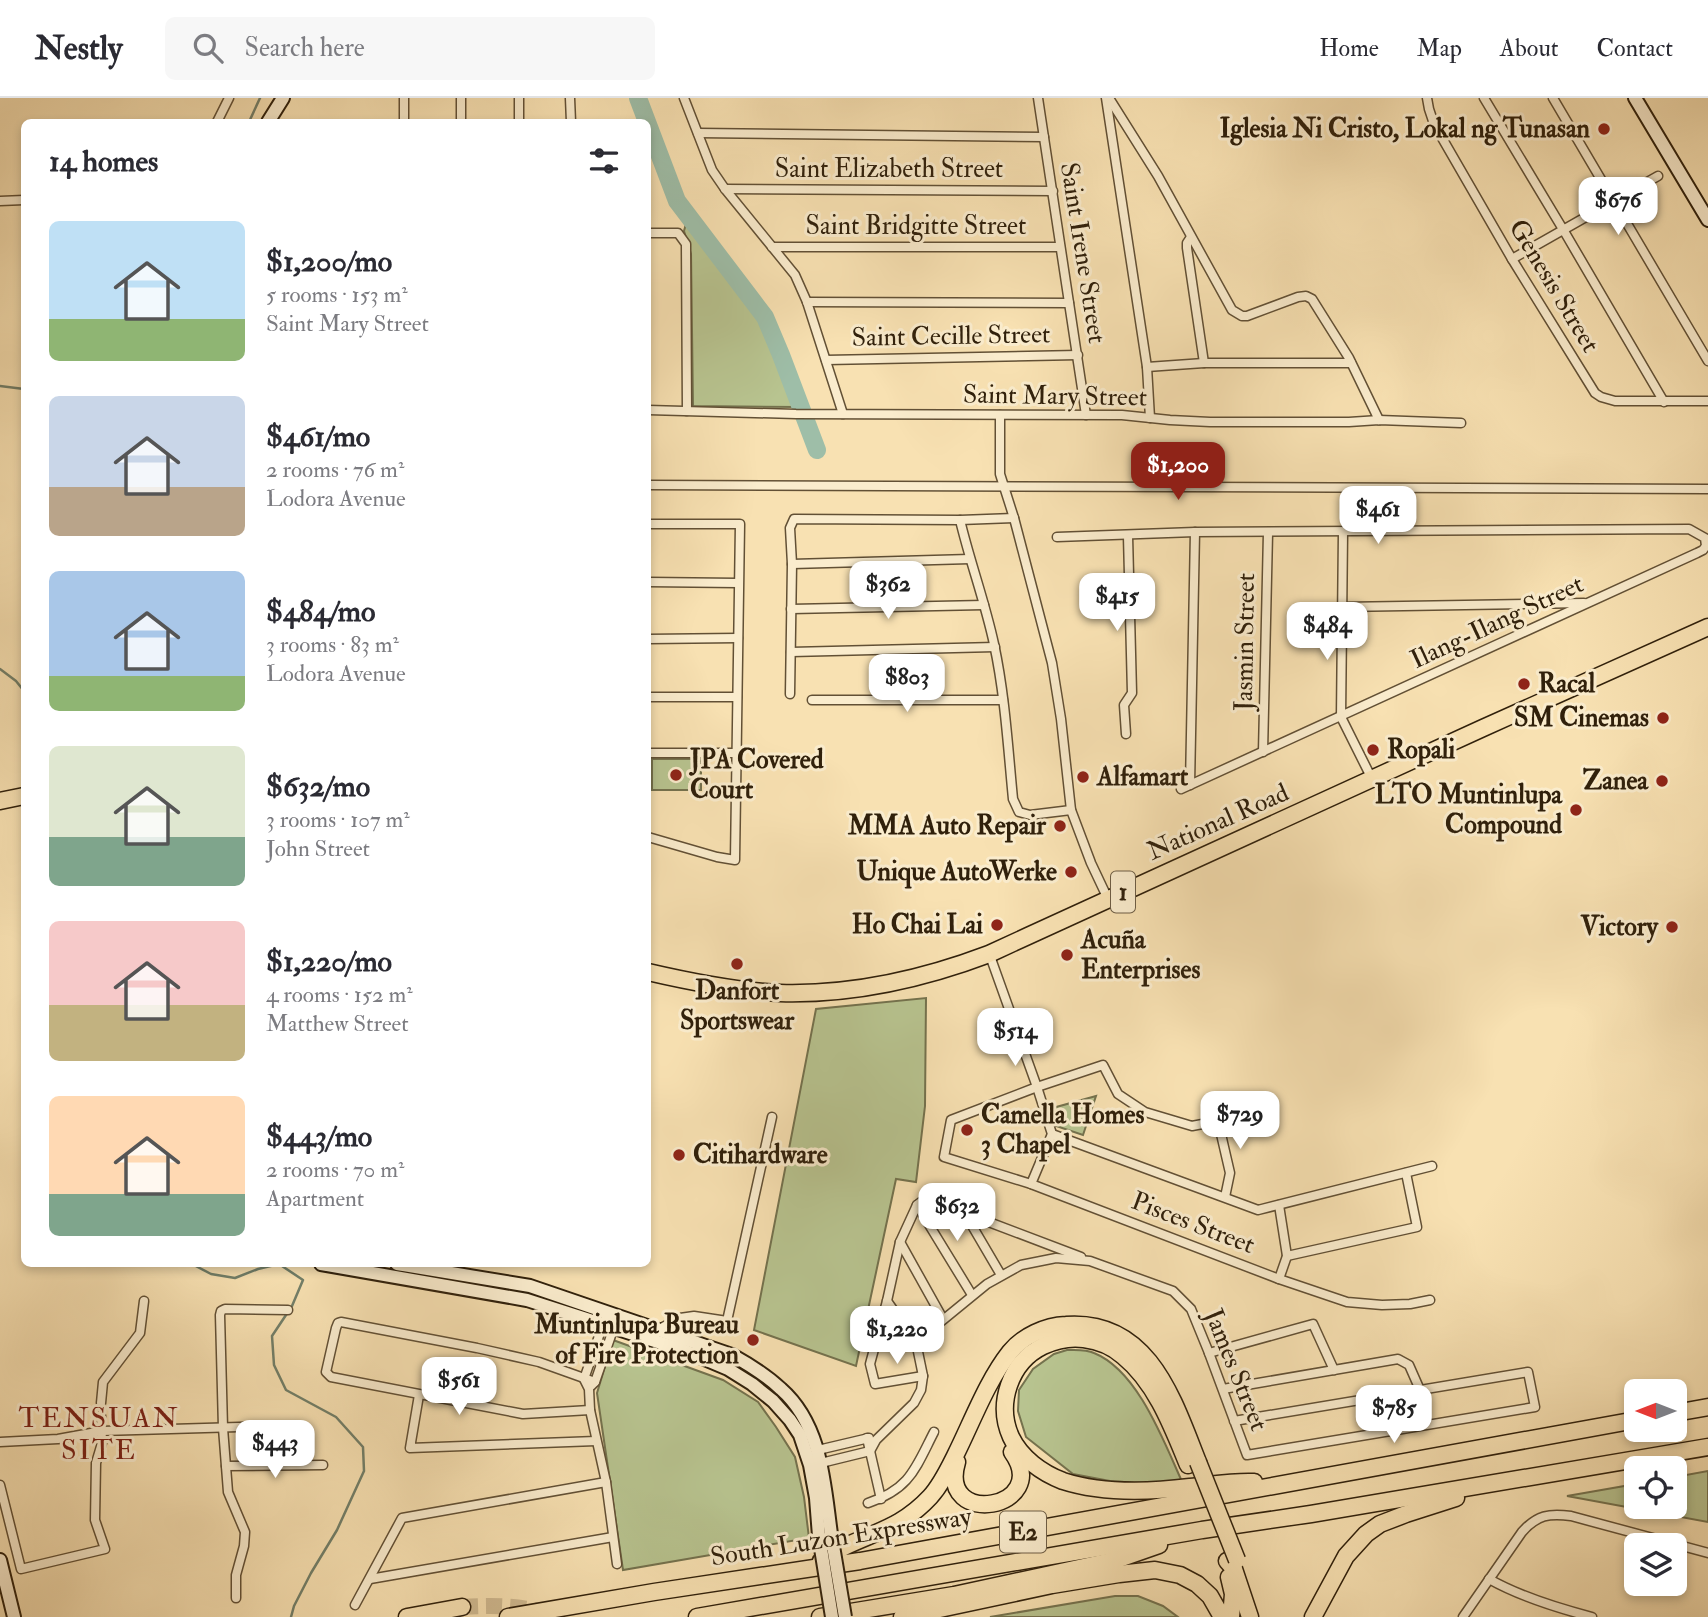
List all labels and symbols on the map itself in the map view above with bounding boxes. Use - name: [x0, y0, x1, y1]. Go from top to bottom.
- place label: Iglesia Ni Cristo, Lokal ng Tunasan: [1220, 113, 1591, 146]
- marker: Iglesia Ni Cristo, Lokal ng Tunasan: [1596, 121, 1612, 137]
- street label: Saint Elizabeth Street: [775, 153, 1003, 185]
- street label: Saint Irene Street: [1053, 160, 1113, 346]
- pin: $676: [1577, 178, 1659, 237]
- street label: Saint Bridgitte Street: [806, 210, 1026, 242]
- street label: Genesis Street: [1502, 214, 1606, 358]
- street label: Saint Cecille Street: [851, 318, 1051, 354]
- street label: Saint Mary Street: [963, 378, 1147, 414]
- pin: $1,200: [1121, 442, 1235, 502]
- pin: $461: [1337, 486, 1419, 546]
- pin: $362: [847, 561, 929, 621]
- street label: Ilang-Ilang Street: [1405, 568, 1589, 676]
- street label: Jasmin Street: [1228, 573, 1262, 712]
- pin: $415: [1076, 574, 1158, 633]
- pin: $484: [1286, 602, 1368, 662]
- pin: $803: [866, 654, 948, 714]
- place label: Racal: [1538, 668, 1595, 700]
- marker: Racal: [1516, 676, 1532, 692]
- place label: SM Cinemas: [1514, 702, 1649, 734]
- marker: SM Cinemas: [1655, 710, 1671, 726]
- place label: Ropali: [1387, 734, 1455, 767]
- marker: Ropali: [1365, 742, 1381, 758]
- place label: JPA Covered Court: [688, 744, 824, 806]
- place label: Alfamart: [1096, 761, 1189, 793]
- place label: Zanea: [1583, 765, 1649, 797]
- marker: JPA Covered Court: [668, 767, 684, 783]
- marker: Alfamart: [1075, 769, 1091, 785]
- marker: Zanea: [1654, 773, 1670, 789]
- street label: National Road: [1142, 776, 1294, 867]
- place label: LTO Muntinlupa Compound: [1375, 779, 1563, 842]
- marker: LTO Muntinlupa Compound: [1568, 802, 1584, 818]
- place label: MMA Auto Repair: [847, 810, 1046, 843]
- marker: MMA Auto Repair: [1052, 818, 1068, 834]
- place label: Unique AutoWerke: [856, 856, 1057, 889]
- marker: Unique AutoWerke: [1063, 864, 1079, 880]
- road number: 1: [1111, 872, 1135, 912]
- place label: Ho Chai Lai: [852, 909, 983, 941]
- place label: Victory: [1579, 911, 1660, 944]
- marker: Ho Chai Lai: [989, 917, 1005, 933]
- marker: Victory: [1664, 919, 1680, 935]
- place label: Acuña Enterprises: [1080, 924, 1200, 987]
- marker: Acuña Enterprises: [1059, 947, 1075, 963]
- marker: Danfort Sportswear: [729, 956, 745, 972]
- place label: Danfort Sportswear: [680, 975, 794, 1038]
- pin: $514: [974, 1009, 1056, 1068]
- pin: $729: [1199, 1091, 1281, 1151]
- place label: Camella Homes 3 Chapel: [981, 1099, 1144, 1162]
- marker: Camella Homes 3 Chapel: [959, 1122, 975, 1138]
- place label: Citihardware: [693, 1139, 828, 1171]
- marker: Citihardware: [671, 1147, 687, 1163]
- pin: $632: [916, 1184, 998, 1243]
- street label: Pisces Street: [1127, 1185, 1259, 1261]
- street label: James Street: [1197, 1303, 1275, 1436]
- pin: $1,220: [840, 1306, 954, 1366]
- place label: Muntinlupa Bureau of Fire Protection: [533, 1309, 740, 1371]
- marker: Muntinlupa Bureau of Fire Protection: [745, 1332, 761, 1348]
- pin: $561: [418, 1358, 500, 1417]
- north arrow: [1624, 1379, 1687, 1442]
- pin: $785: [1353, 1386, 1435, 1445]
- district label: TENSUAN SITE: [18, 1401, 180, 1468]
- pin: $443: [234, 1420, 316, 1480]
- street label: South Luzon Expressway: [708, 1500, 974, 1574]
- road number: E2: [1000, 1512, 1046, 1552]

